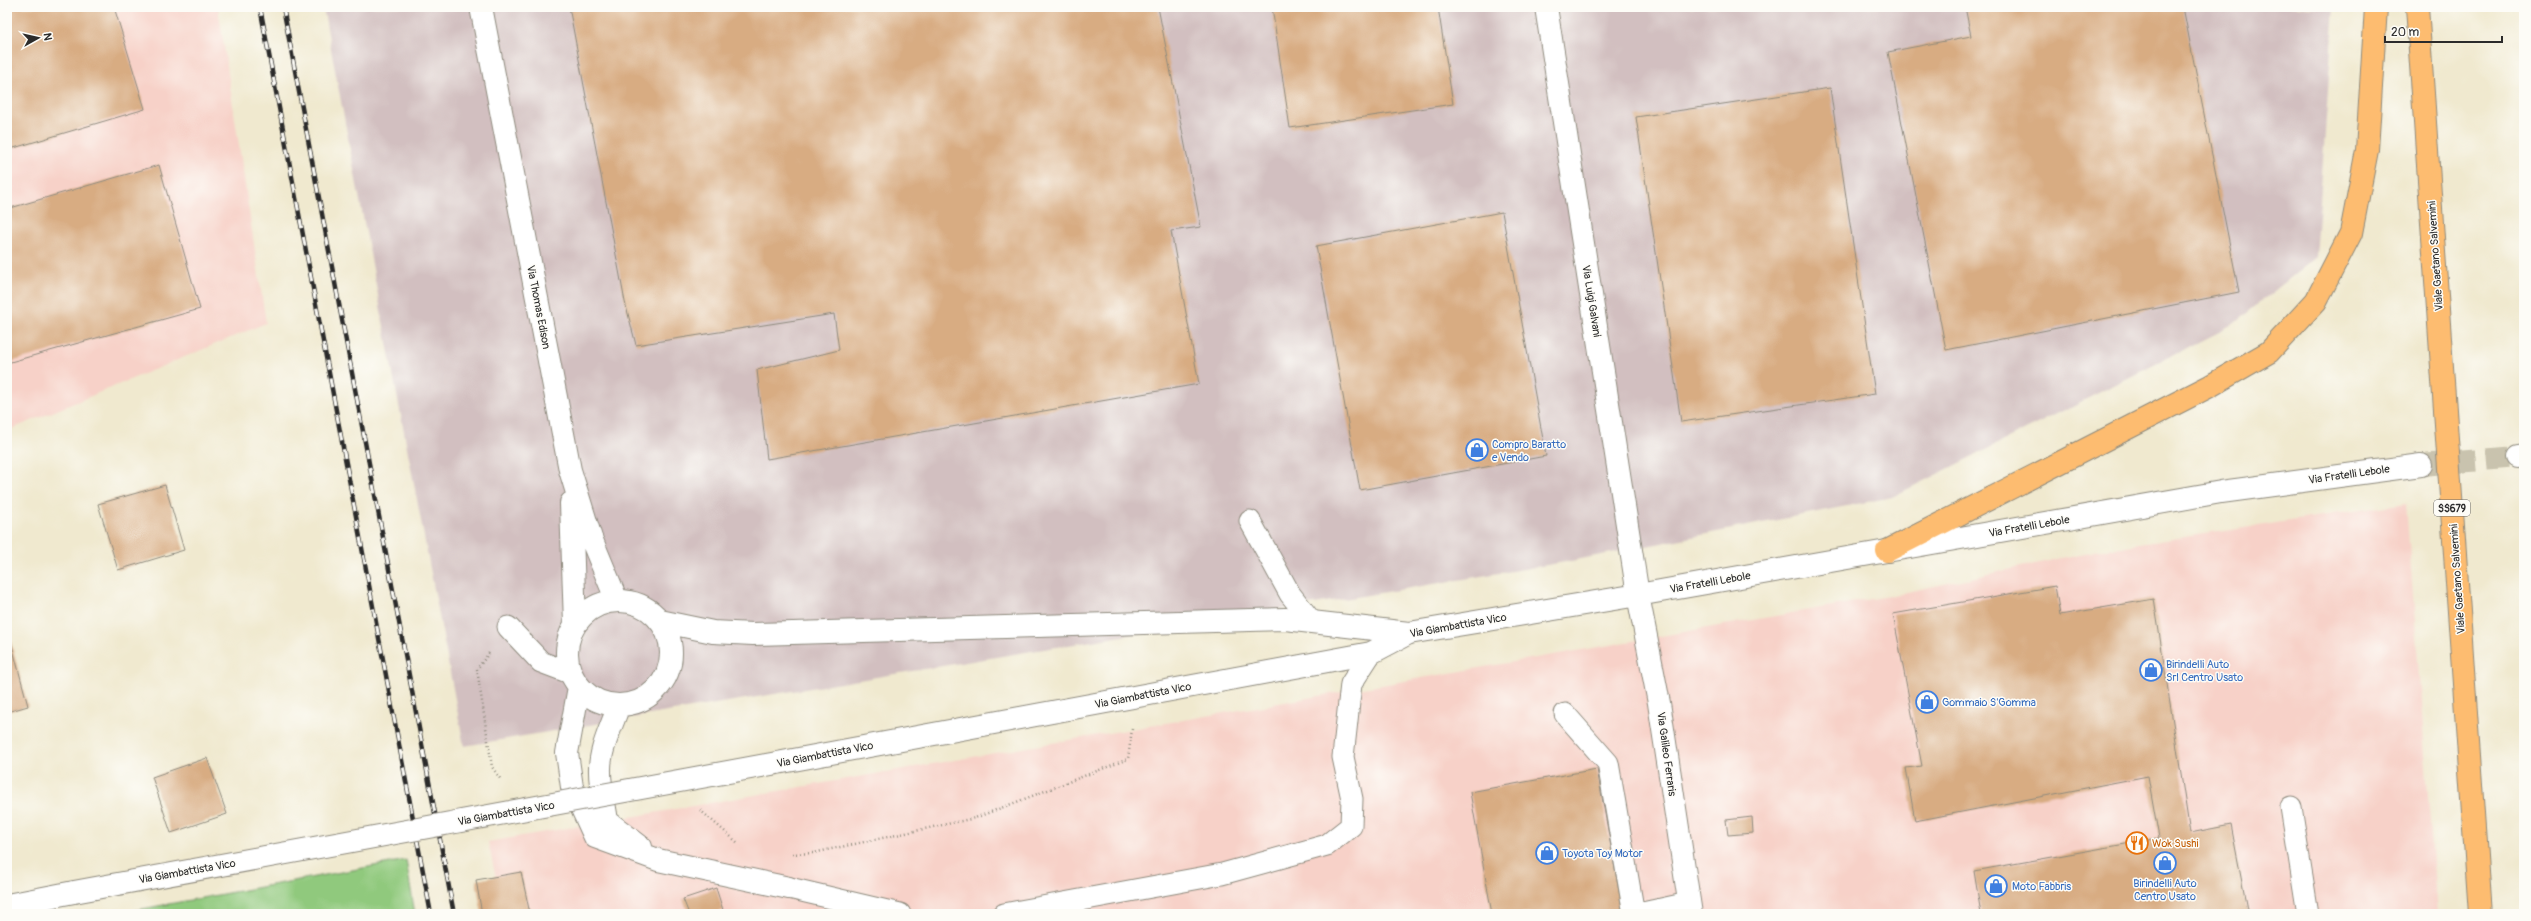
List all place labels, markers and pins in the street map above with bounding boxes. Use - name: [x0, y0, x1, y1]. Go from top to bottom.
- shop icon: Compro Baratto e Vendo: [1464, 437, 1490, 463]
- place label: Compro Baratto e Vendo: [1492, 438, 1566, 464]
- shop icon: Birindelli Auto Srl Centro Usato: [2138, 657, 2164, 683]
- place label: Birindelli Auto Srl Centro Usato: [2166, 658, 2243, 684]
- shop icon: Gommaio S'Gomma: [1914, 689, 1940, 715]
- place label: Gommaio S'Gomma: [1942, 696, 2036, 709]
- restaurant icon: Wok Sushi: [2124, 830, 2150, 856]
- place label: Wok Sushi: [2152, 837, 2198, 850]
- shop icon: Toyota Toy Motor: [1534, 840, 1560, 866]
- place label: Toyota Toy Motor: [1562, 847, 1643, 860]
- shop icon: Birindelli Auto Centro Usato: [2152, 850, 2178, 876]
- shop icon: Moto Fabbris: [1983, 873, 2009, 899]
- place label: Birindelli Auto Centro Usato: [2133, 877, 2197, 903]
- place label: Moto Fabbris: [2012, 880, 2071, 893]

